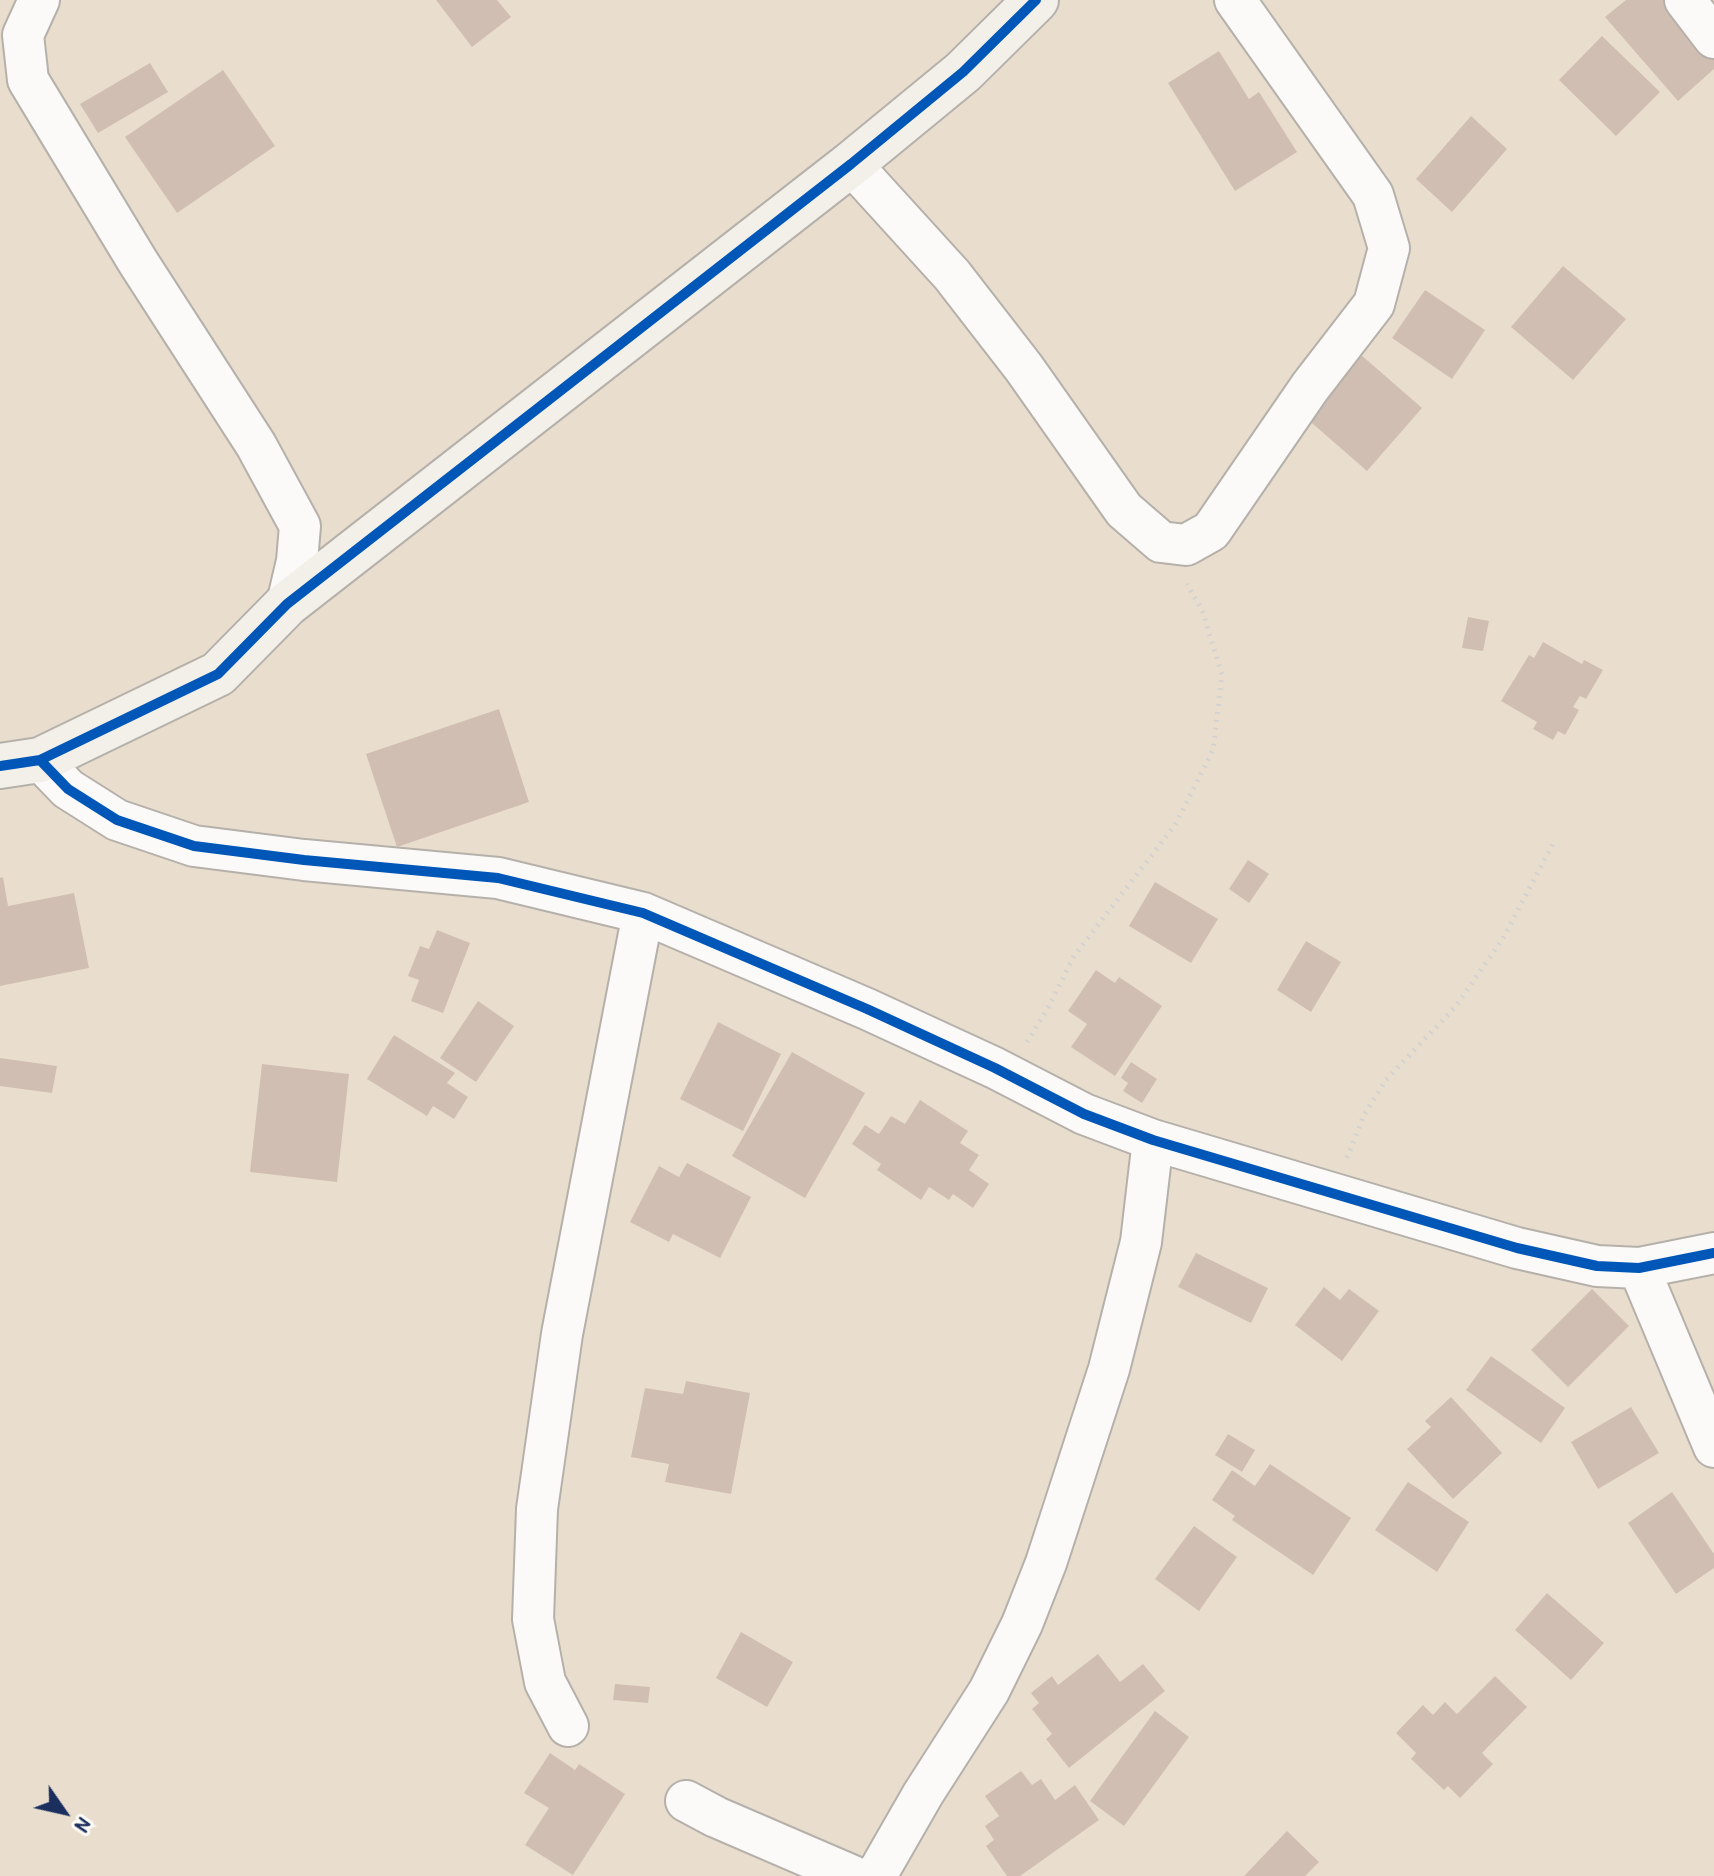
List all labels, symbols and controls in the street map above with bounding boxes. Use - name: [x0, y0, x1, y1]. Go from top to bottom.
- north arrow: [24, 1772, 104, 1852]
- text: N: [68, 1812, 100, 1839]

